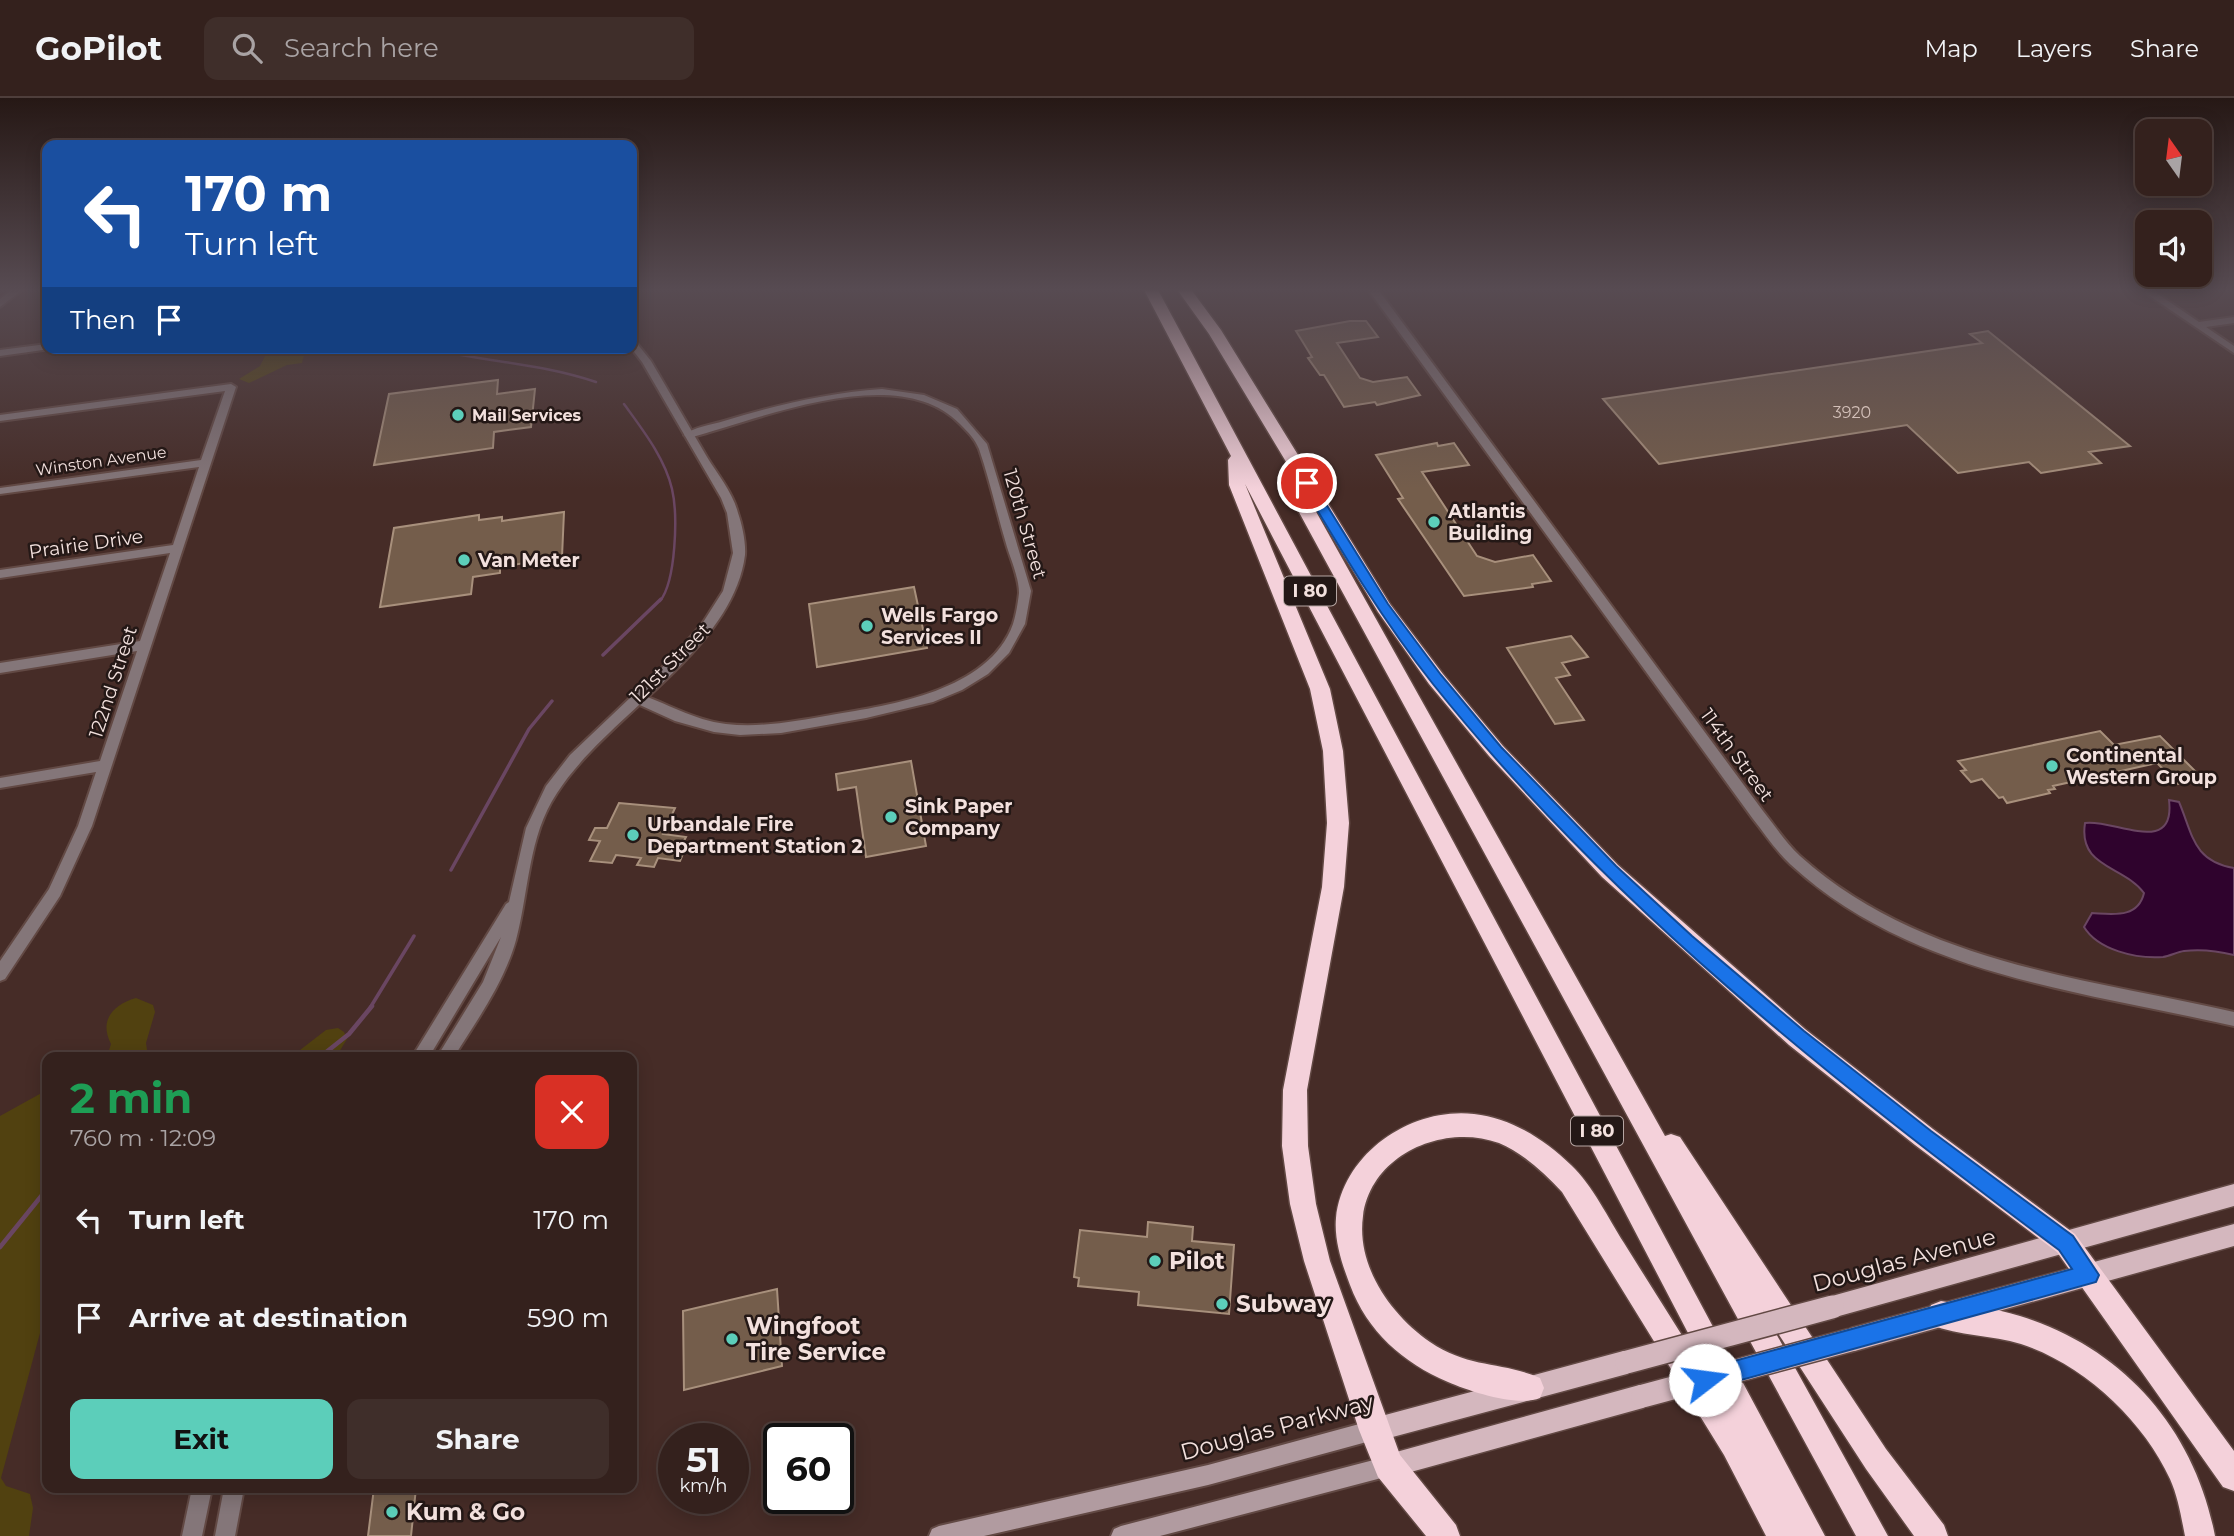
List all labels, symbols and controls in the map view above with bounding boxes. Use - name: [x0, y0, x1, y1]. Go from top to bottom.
- search box: [204, 17, 694, 80]
- text: GoPilot: [35, 28, 162, 68]
- icon: search: [228, 29, 266, 67]
- text: Search here: [284, 32, 439, 64]
- text: Map: [1924, 34, 1978, 63]
- text: Layers: [2016, 34, 2092, 63]
- text: Share: [2130, 34, 2199, 63]
- north arrow: [2135, 119, 2212, 196]
- map controls: [2135, 119, 2212, 287]
- text: 170 m: [185, 164, 332, 223]
- icon: left: [70, 168, 161, 259]
- button: sound: [2135, 210, 2212, 287]
- text: Turn left: [185, 224, 319, 263]
- icon: arrive: [150, 301, 188, 339]
- text: Then: [70, 304, 136, 336]
- house number: 3920: [1833, 403, 1871, 422]
- place label: Mail Services: [472, 406, 582, 425]
- marker: Mail Services: [450, 407, 466, 423]
- street label: Winston Avenue: [34, 442, 168, 480]
- pin: [1277, 453, 1337, 513]
- icon: arrive: [1288, 464, 1326, 502]
- street label: 120th Street: [998, 466, 1052, 582]
- place label: Atlantis Building: [1447, 500, 1532, 545]
- marker: Atlantis Building: [1426, 514, 1442, 530]
- street label: Prairie Drive: [27, 525, 145, 563]
- place label: Van Meter: [477, 549, 580, 572]
- marker: Van Meter: [456, 552, 472, 568]
- road number: I 80: [1284, 576, 1336, 606]
- place label: Wells Fargo Services II: [881, 604, 998, 649]
- street label: 121st Street: [625, 618, 715, 708]
- marker: Wells Fargo Services II: [859, 618, 875, 634]
- street label: 122nd Street: [84, 623, 142, 741]
- street label: 114th Street: [1696, 704, 1779, 806]
- place label: Continental Western Group: [2066, 744, 2217, 789]
- marker: Continental Western Group: [2044, 758, 2060, 774]
- place label: Sink Paper Company: [905, 795, 1012, 840]
- marker: Sink Paper Company: [883, 809, 899, 825]
- place label: Urbandale Fire Department Station 2: [647, 813, 863, 858]
- marker: Urbandale Fire Department Station 2: [625, 827, 641, 843]
- text: 2 min: [70, 1072, 192, 1124]
- button: close: [535, 1075, 609, 1149]
- road number: I 80: [1571, 1116, 1623, 1146]
- text: 760 m · 12:09: [70, 1124, 216, 1152]
- icon: left: [70, 1201, 108, 1239]
- text: Turn left: [129, 1204, 245, 1236]
- text: 170 m: [533, 1204, 609, 1236]
- street label: Douglas Avenue: [1809, 1222, 1999, 1298]
- place label: Pilot: [1169, 1247, 1225, 1275]
- marker: Pilot: [1147, 1253, 1163, 1269]
- place label: Subway: [1236, 1290, 1331, 1318]
- marker: Subway: [1214, 1296, 1230, 1312]
- icon: arrive: [70, 1299, 108, 1337]
- text: Arrive at destination: [129, 1302, 408, 1334]
- text: 590 m: [527, 1302, 609, 1334]
- place label: Wingfoot Tire Service: [746, 1312, 886, 1366]
- marker: Wingfoot Tire Service: [724, 1331, 740, 1347]
- position arrow: [1668, 1343, 1742, 1417]
- street label: Douglas Parkway: [1177, 1388, 1377, 1466]
- button: Exit: [70, 1399, 333, 1479]
- button: Share: [347, 1399, 609, 1479]
- speed limit sign: 60: [763, 1423, 854, 1514]
- text: 51: [686, 1438, 721, 1481]
- text: km/h: [679, 1475, 728, 1497]
- place label: Kum & Go: [406, 1498, 525, 1526]
- marker: Kum & Go: [384, 1504, 400, 1520]

